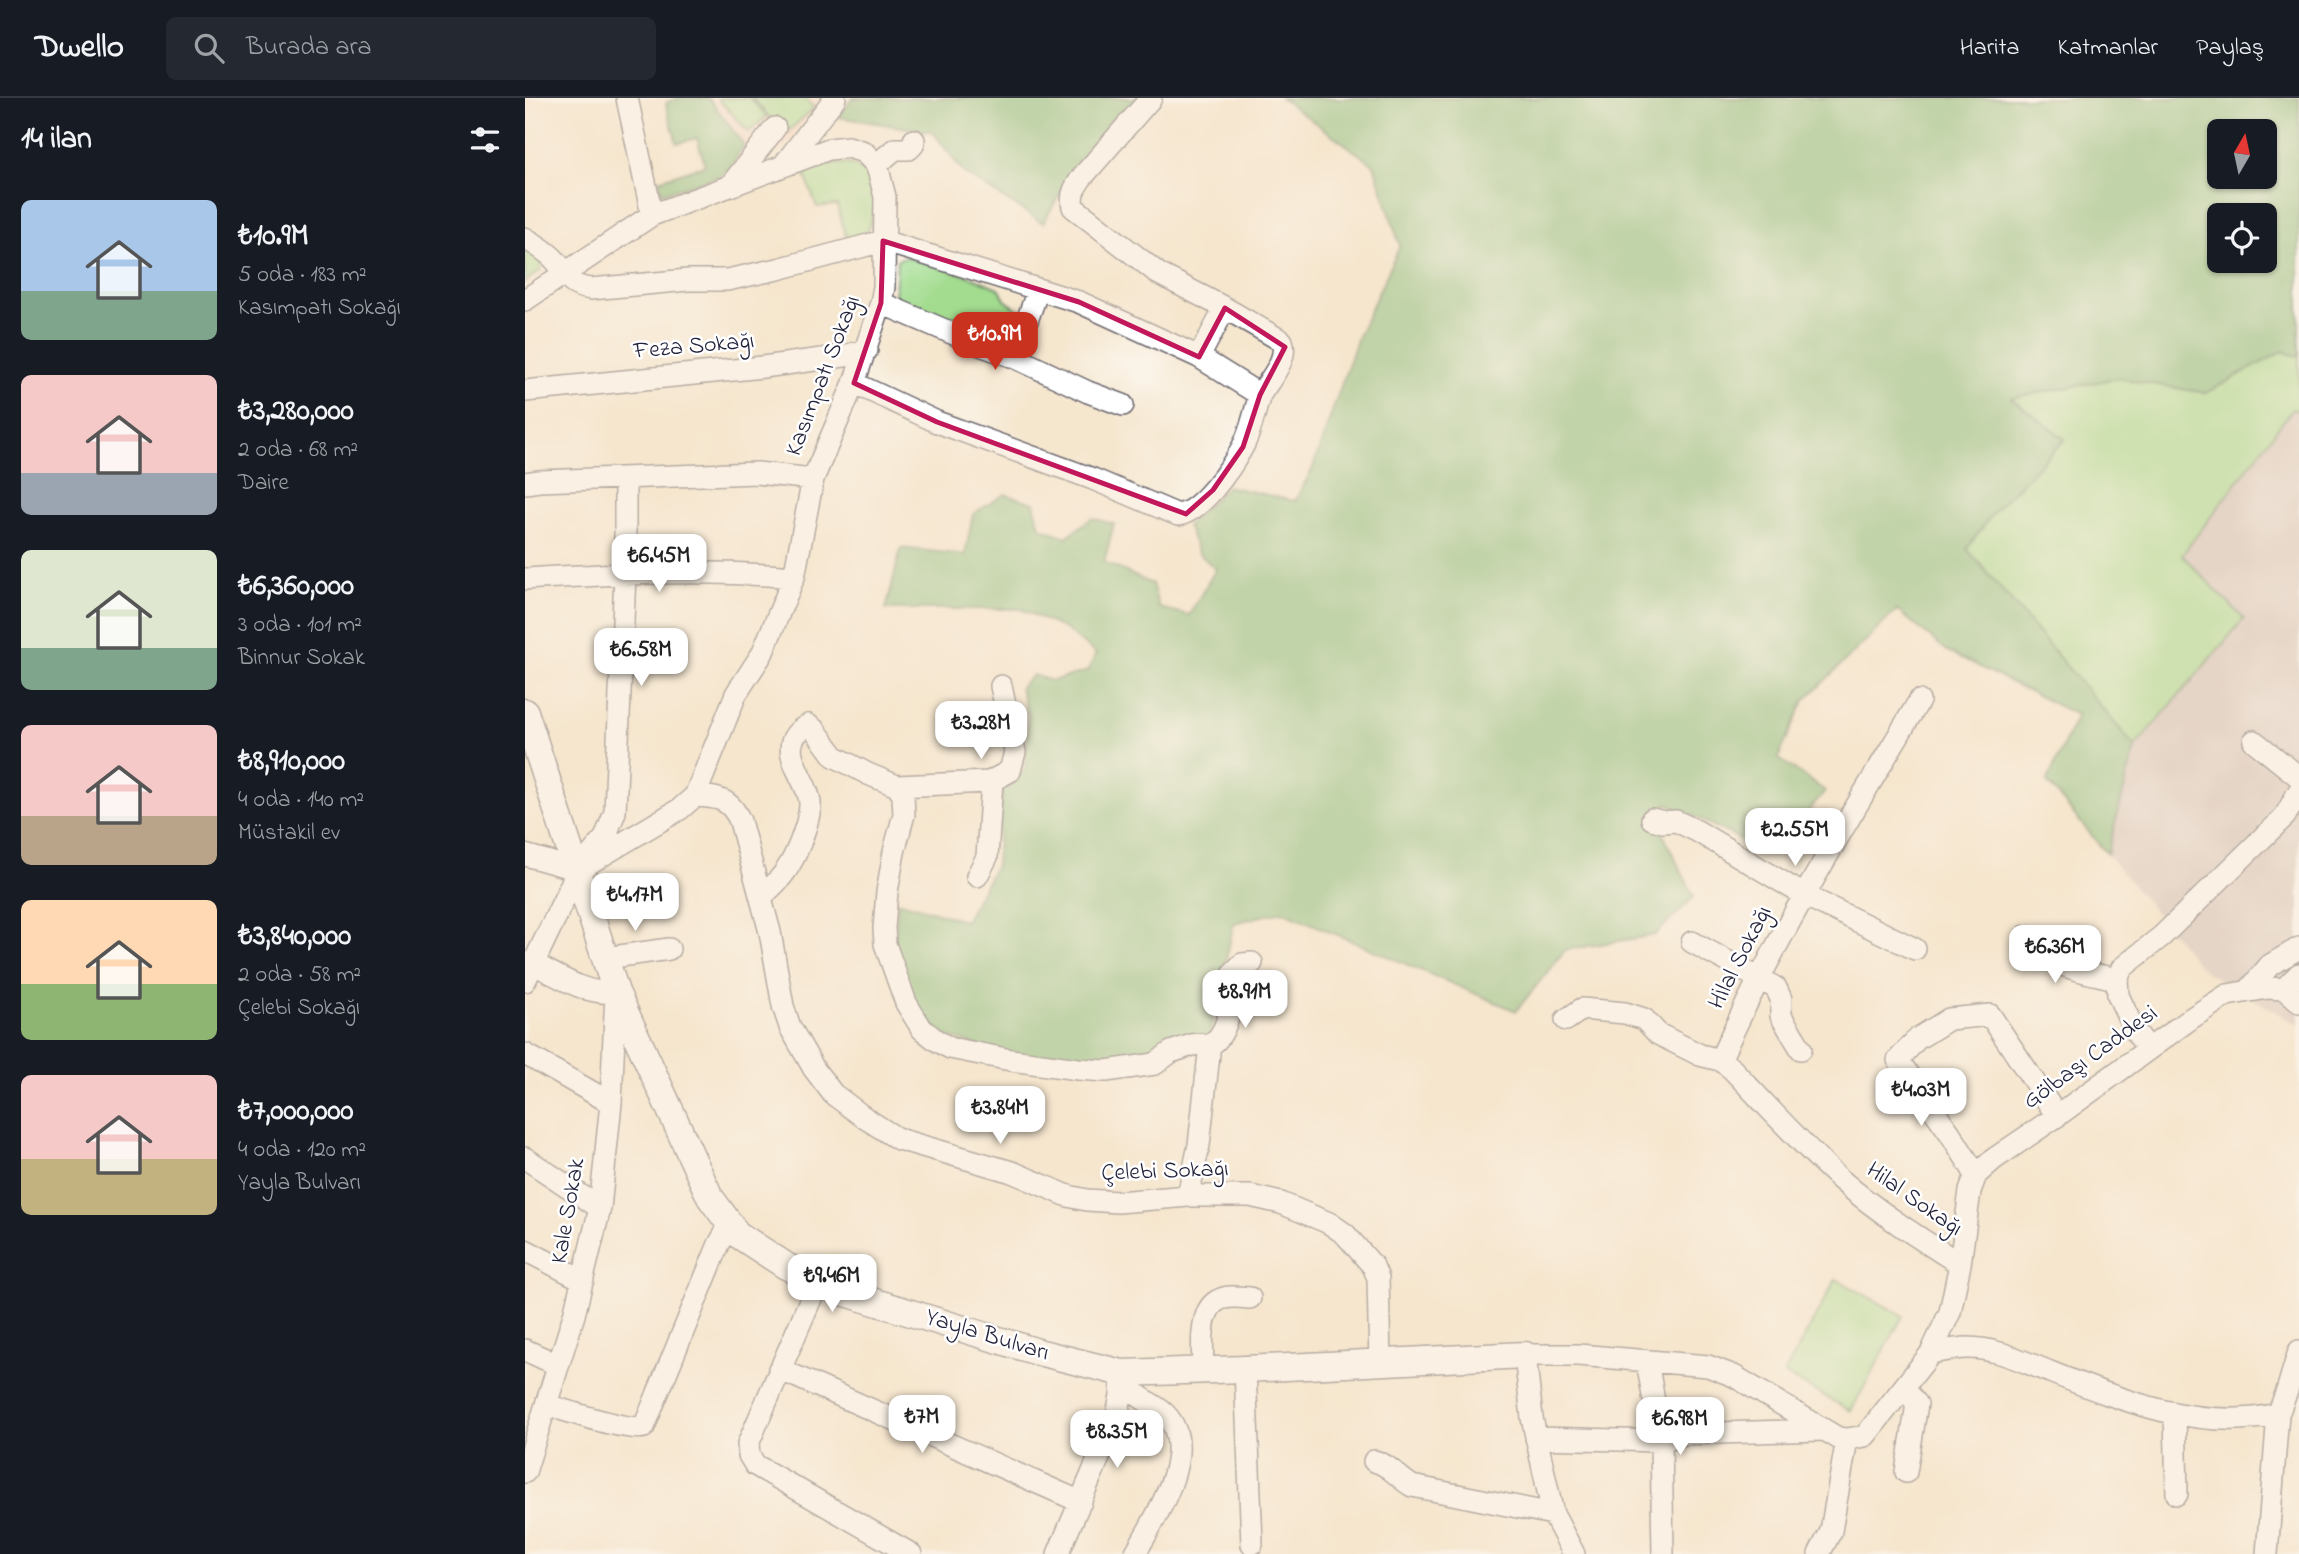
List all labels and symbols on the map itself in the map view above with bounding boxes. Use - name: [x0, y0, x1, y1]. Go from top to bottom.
- north arrow: [2207, 119, 2277, 189]
- street label: Kasımpatı Sokağı: [777, 290, 871, 462]
- pin: ₺10.9M: [938, 313, 1052, 372]
- street label: Feza Sokağı: [631, 324, 756, 370]
- pin: ₺6.45M: [602, 534, 716, 594]
- pin: ₺6.58M: [584, 628, 698, 688]
- pin: ₺3.28M: [924, 702, 1038, 761]
- pin: ₺2.55M: [1738, 808, 1852, 868]
- pin: ₺4.17M: [578, 874, 692, 933]
- street label: Hİlal Sokağı: [1700, 900, 1782, 1016]
- pin: ₺6.36M: [1998, 926, 2112, 985]
- pin: ₺8.91M: [1188, 970, 1302, 1030]
- street label: Gölbaşı Caddesi: [2016, 997, 2166, 1119]
- pin: ₺4.03M: [1864, 1068, 1978, 1128]
- pin: ₺3.84M: [943, 1086, 1057, 1146]
- street label: Çelebi Sokağı: [1101, 1152, 1229, 1192]
- street label: Hilal Sokağı: [1858, 1154, 1970, 1246]
- street label: Kale Sokak: [543, 1155, 596, 1267]
- pin: ₺9.46M: [775, 1254, 889, 1314]
- street label: Yayla Bulvarı: [920, 1301, 1053, 1372]
- pin: ₺7M: [888, 1396, 956, 1455]
- pin: ₺6.98M: [1623, 1398, 1737, 1457]
- pin: ₺8.35M: [1060, 1410, 1174, 1470]

